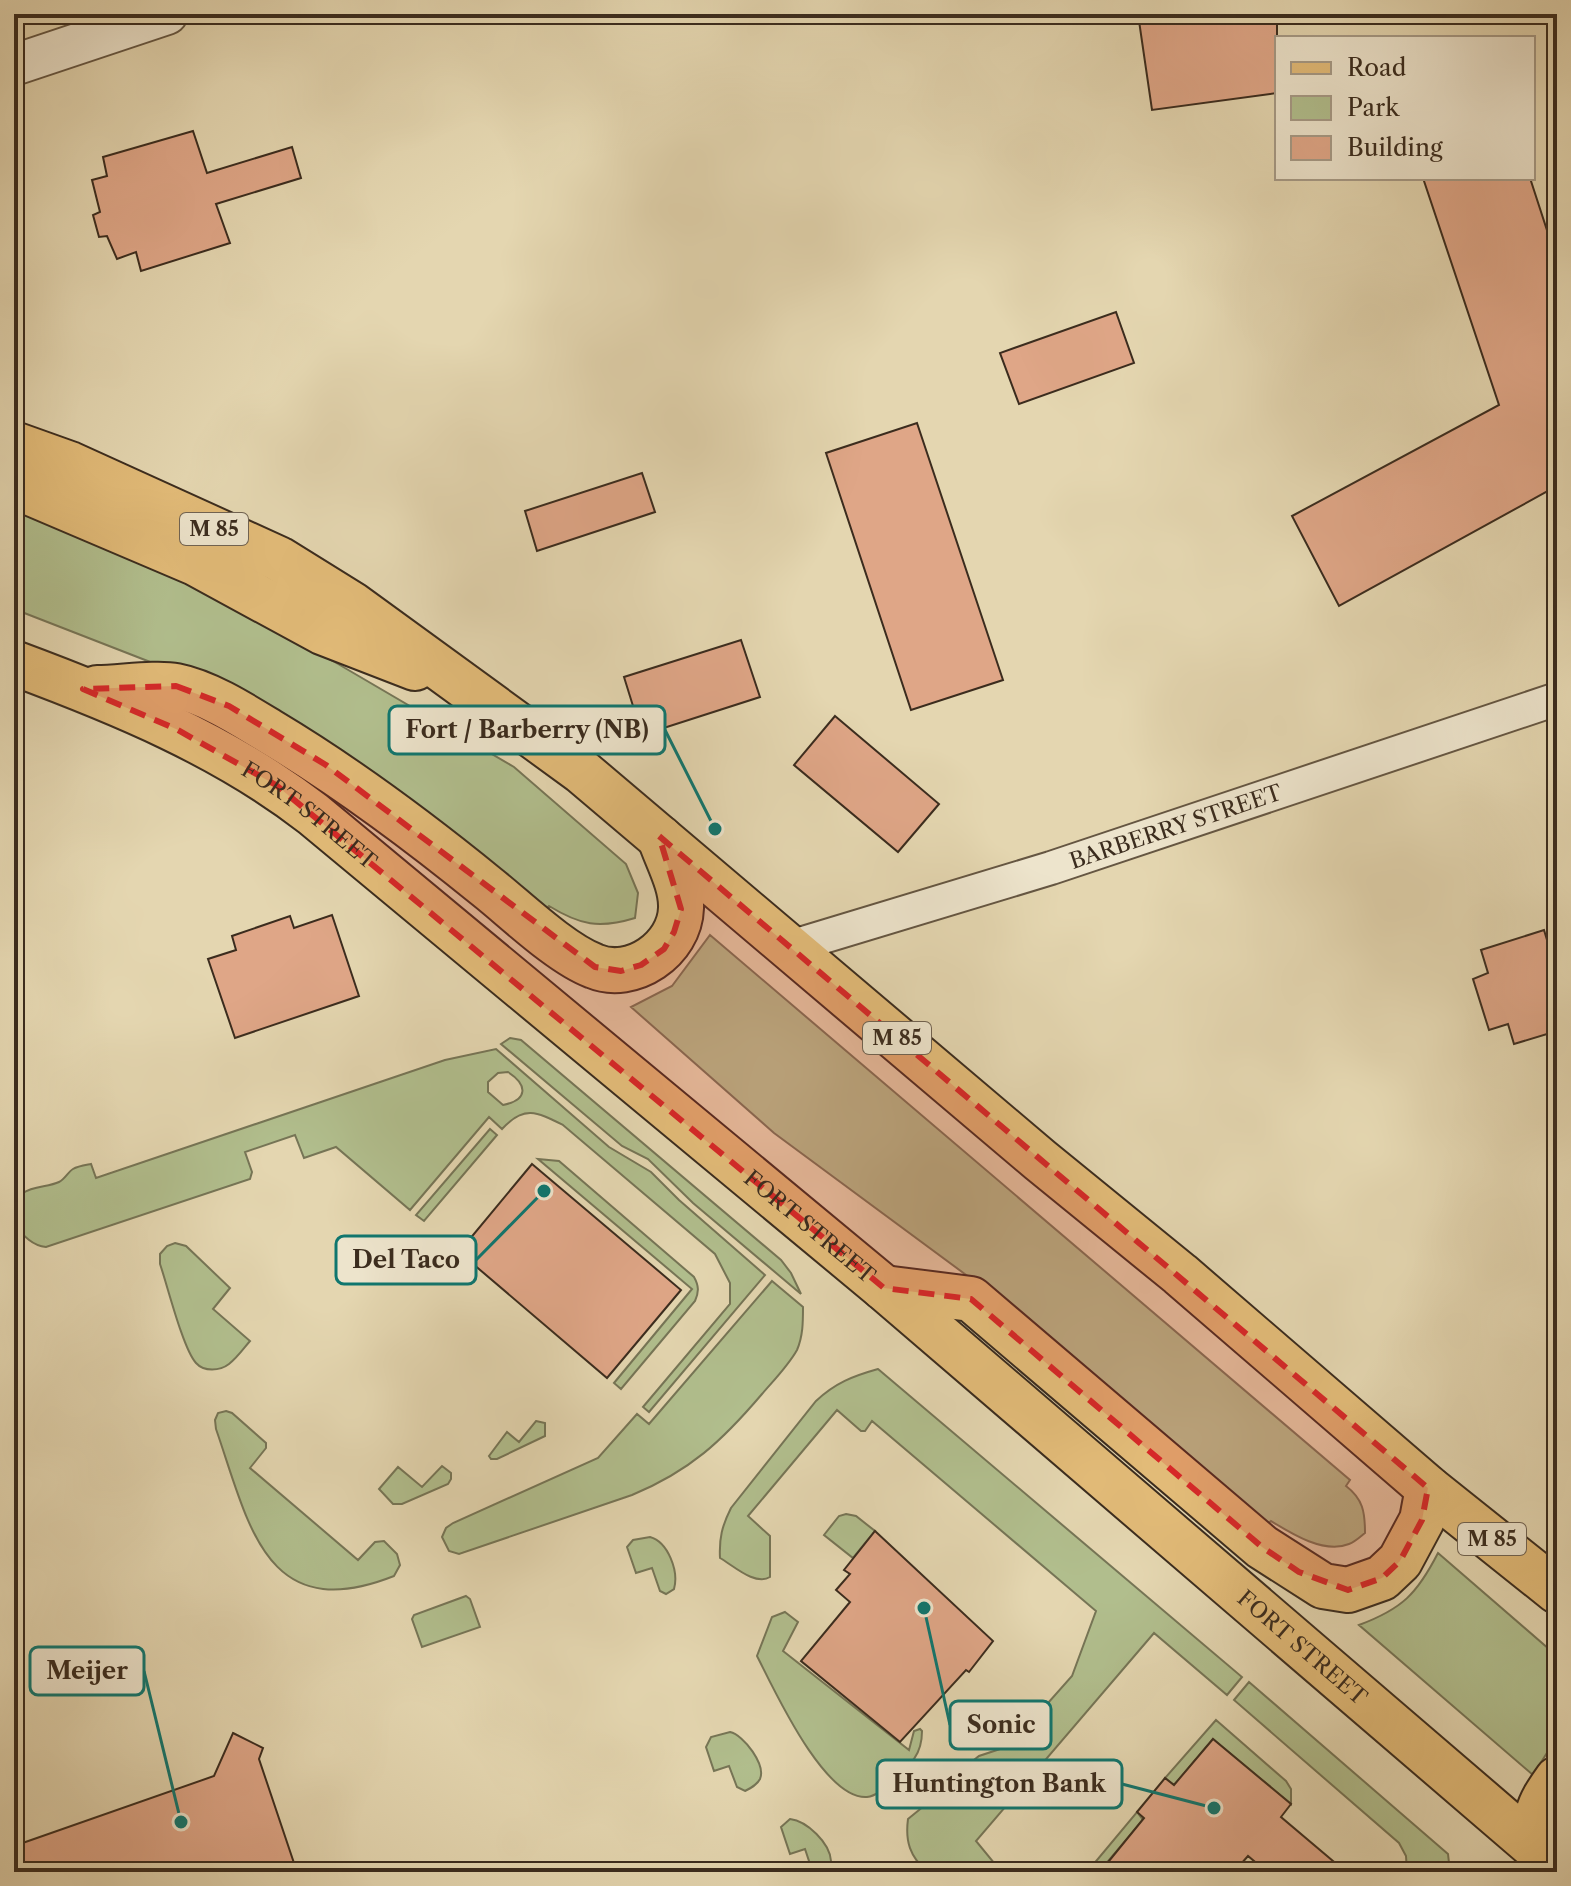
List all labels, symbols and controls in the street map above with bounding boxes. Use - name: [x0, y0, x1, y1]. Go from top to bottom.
- legend: [1275, 36, 1535, 180]
- text: Road: [1347, 53, 1407, 82]
- text: Park: [1347, 93, 1400, 122]
- text: Building: [1347, 133, 1443, 162]
- road number: M 85: [180, 513, 248, 545]
- callout: Fort / Barberry (NB): [389, 706, 665, 754]
- text: Fort / Barberry (NB): [405, 715, 649, 744]
- street label: FORT STREET: [237, 756, 383, 875]
- street label: BARBERRY STREET: [1066, 778, 1286, 874]
- road number: M 85: [863, 1022, 931, 1054]
- street label: FORT STREET: [739, 1164, 881, 1289]
- callout: Del Taco: [336, 1236, 476, 1284]
- text: Del Taco: [352, 1245, 460, 1274]
- road number: M 85: [1458, 1523, 1526, 1555]
- street label: FORT STREET: [1232, 1584, 1373, 1711]
- callout: Meijer: [30, 1647, 144, 1695]
- text: Meijer: [46, 1656, 128, 1685]
- callout: Sonic: [950, 1701, 1051, 1749]
- text: Sonic: [967, 1710, 1035, 1739]
- callout: Huntington Bank: [877, 1760, 1122, 1808]
- text: Huntington Bank: [892, 1769, 1107, 1798]

